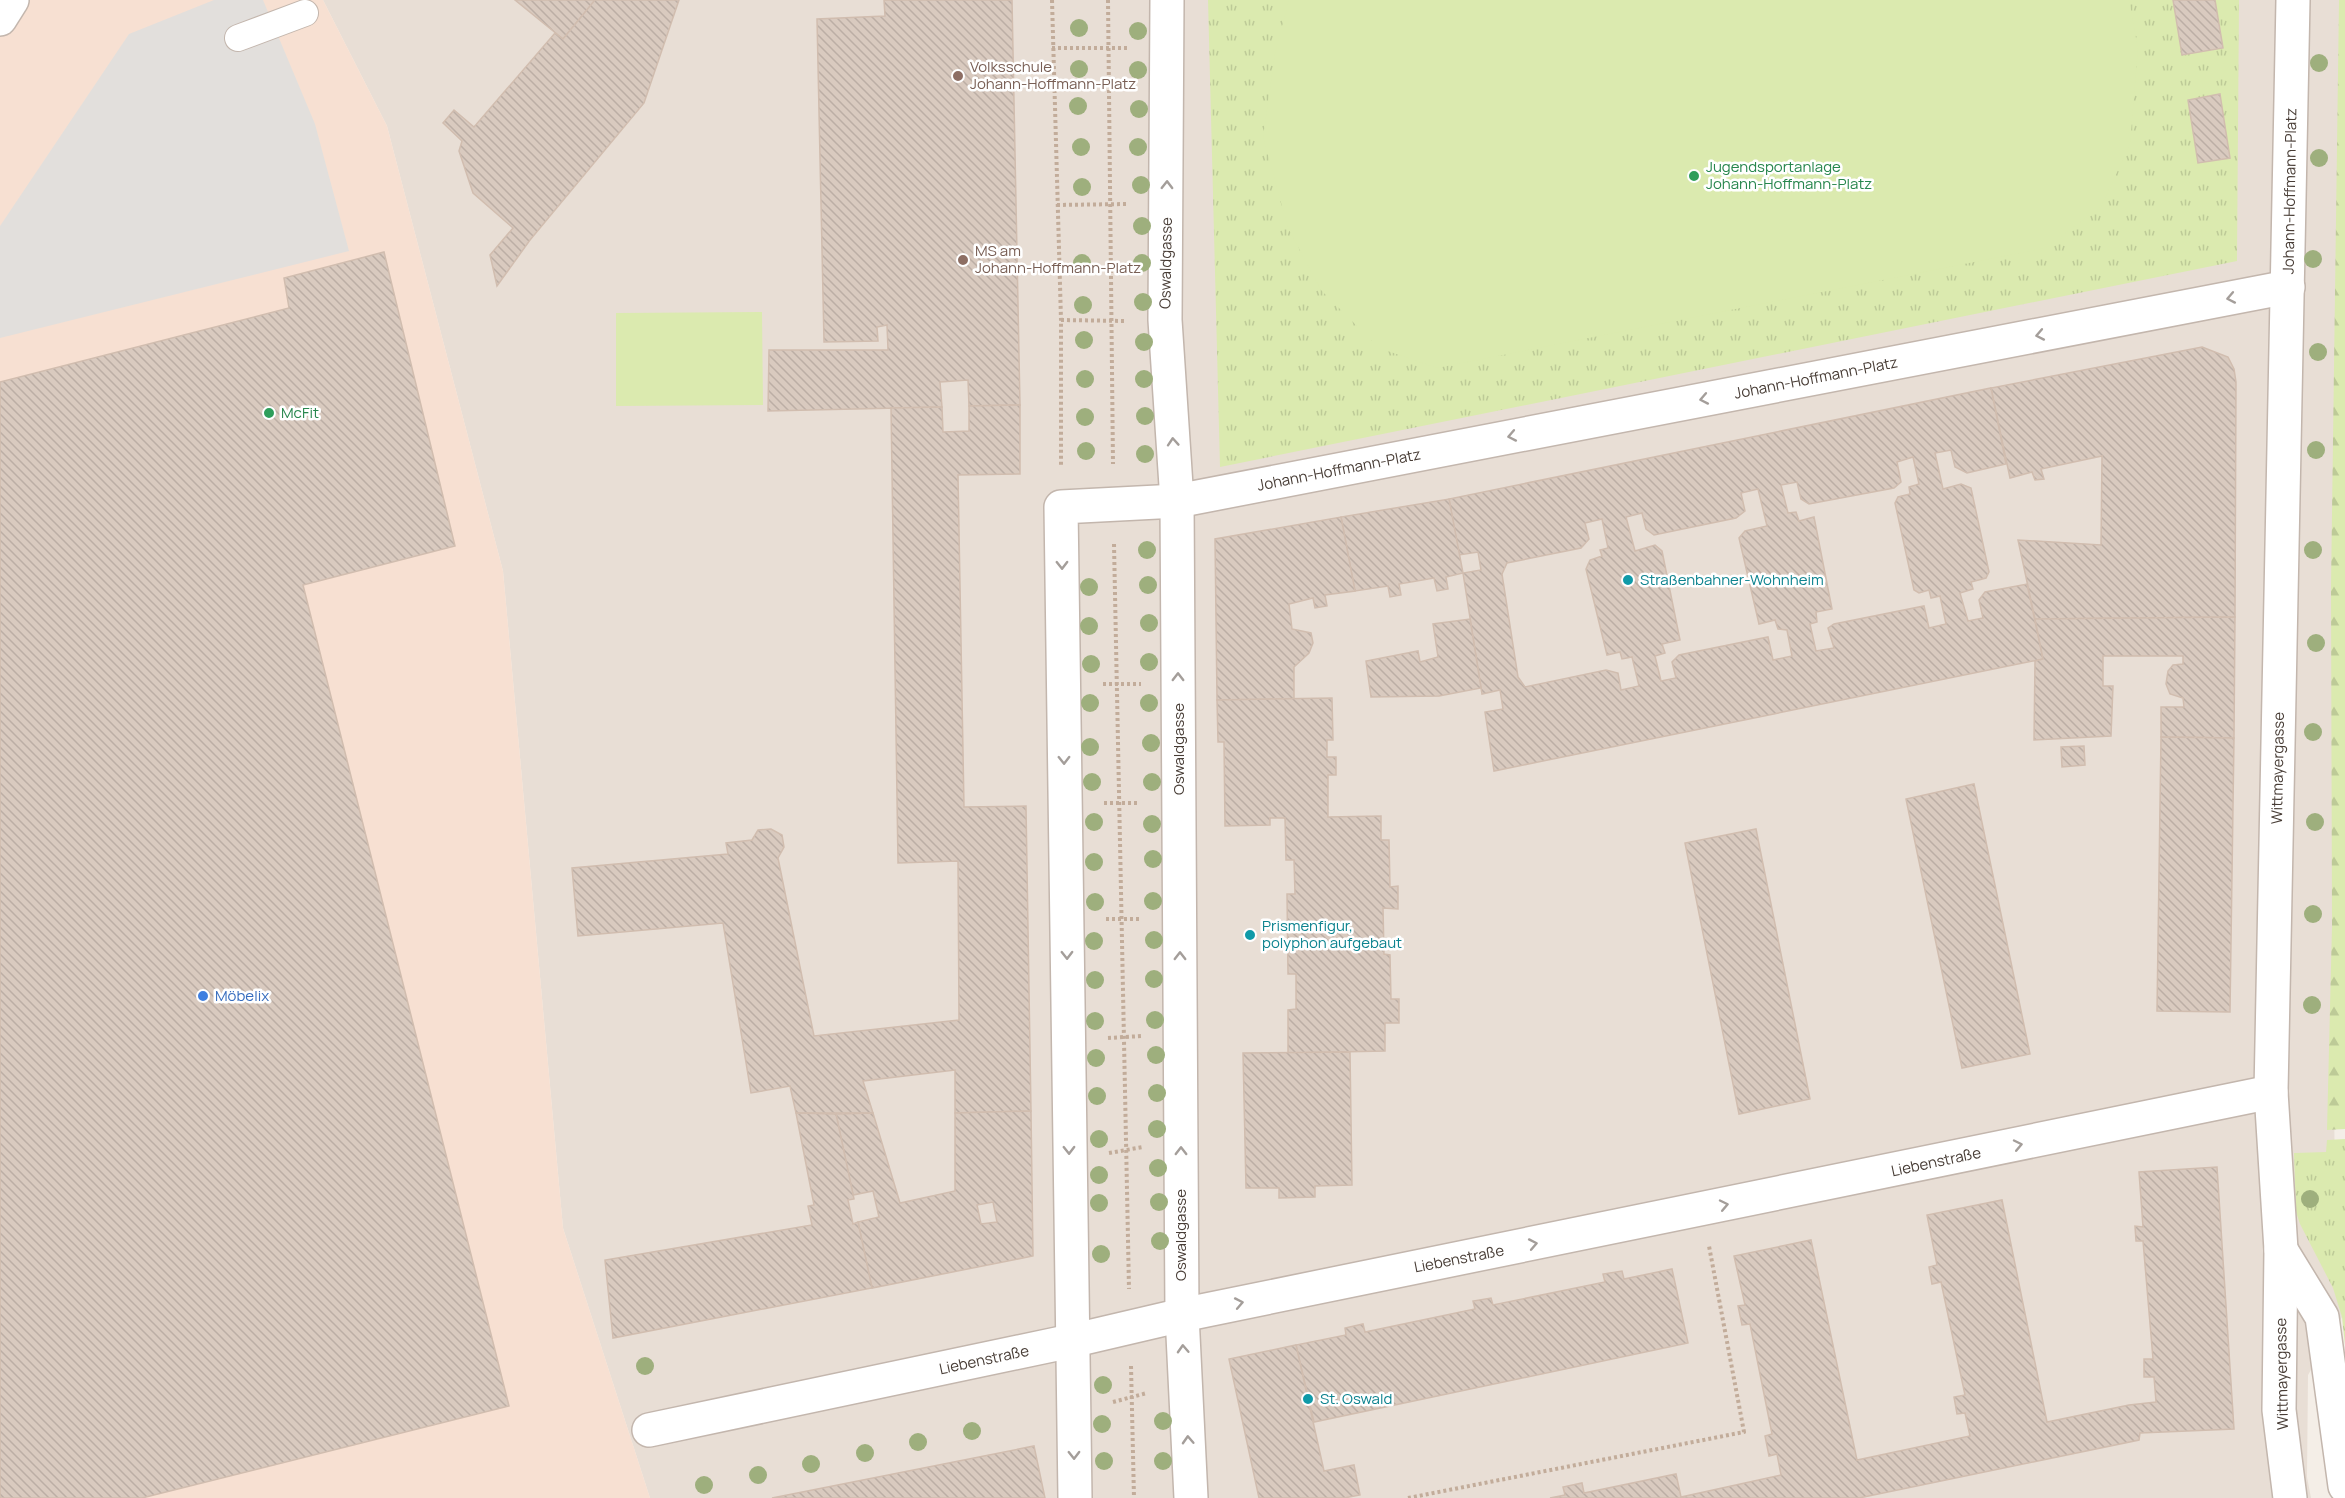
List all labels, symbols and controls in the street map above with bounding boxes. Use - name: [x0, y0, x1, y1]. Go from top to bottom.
- place label: Volksschule Johann-Hoffmann-Platz: [970, 56, 1136, 94]
- marker: Volksschule Johann-Hoffmann-Platz: [951, 69, 965, 83]
- street label: Johann-Hoffmann-Platz: [2278, 108, 2301, 274]
- place label: Jugendsportanlage Johann-Hoffmann-Platz: [1706, 156, 1872, 194]
- marker: Jugendsportanlage Johann-Hoffmann-Platz: [1687, 169, 1701, 183]
- one-way arrow: [1160, 180, 1173, 189]
- street label: Oswaldgasse: [1154, 217, 1177, 309]
- place label: MS am Johann-Hoffmann-Platz: [975, 240, 1141, 278]
- marker: MS am Johann-Hoffmann-Platz: [956, 253, 970, 267]
- one-way arrow: [2226, 291, 2236, 304]
- one-way arrow: [2035, 328, 2045, 341]
- street label: Johann-Hoffmann-Platz: [1732, 351, 1900, 404]
- one-way arrow: [1699, 392, 1709, 405]
- place label: McFit: [281, 402, 319, 423]
- marker: McFit: [262, 406, 276, 420]
- one-way arrow: [1508, 429, 1518, 442]
- one-way arrow: [1167, 438, 1180, 447]
- street label: Johann-Hoffmann-Platz: [1255, 443, 1423, 496]
- one-way arrow: [1056, 561, 1068, 570]
- place label: Straßenbahner-Wohnheim: [1640, 569, 1824, 590]
- marker: Straßenbahner-Wohnheim: [1621, 573, 1635, 587]
- one-way arrow: [1172, 673, 1184, 682]
- street label: Oswaldgasse: [1168, 703, 1189, 795]
- street label: Wittmayergasse: [2266, 712, 2289, 824]
- one-way arrow: [1058, 756, 1070, 765]
- place label: Prismenfigur, polyphon aufgebaut: [1262, 915, 1402, 953]
- marker: Prismenfigur, polyphon aufgebaut: [1243, 928, 1257, 942]
- one-way arrow: [1061, 951, 1073, 960]
- one-way arrow: [1174, 952, 1186, 961]
- place label: Möbelix: [215, 985, 269, 1006]
- marker: Möbelix: [196, 989, 210, 1003]
- one-way arrow: [2013, 1139, 2023, 1152]
- street label: Liebenstraße: [1889, 1142, 1983, 1181]
- one-way arrow: [1063, 1146, 1076, 1155]
- one-way arrow: [1175, 1147, 1187, 1156]
- street label: Oswaldgasse: [1170, 1189, 1191, 1281]
- one-way arrow: [1719, 1199, 1729, 1212]
- one-way arrow: [1528, 1238, 1538, 1251]
- street label: Liebenstraße: [1412, 1239, 1506, 1278]
- one-way arrow: [1234, 1297, 1244, 1310]
- street label: Wittmayergasse: [2270, 1318, 2293, 1430]
- street label: Liebenstraße: [937, 1340, 1031, 1379]
- one-way arrow: [1177, 1344, 1190, 1353]
- place label: St. Oswald: [1320, 1388, 1392, 1409]
- marker: St. Oswald: [1301, 1392, 1315, 1406]
- one-way arrow: [1182, 1436, 1195, 1445]
- one-way arrow: [1068, 1450, 1080, 1459]

